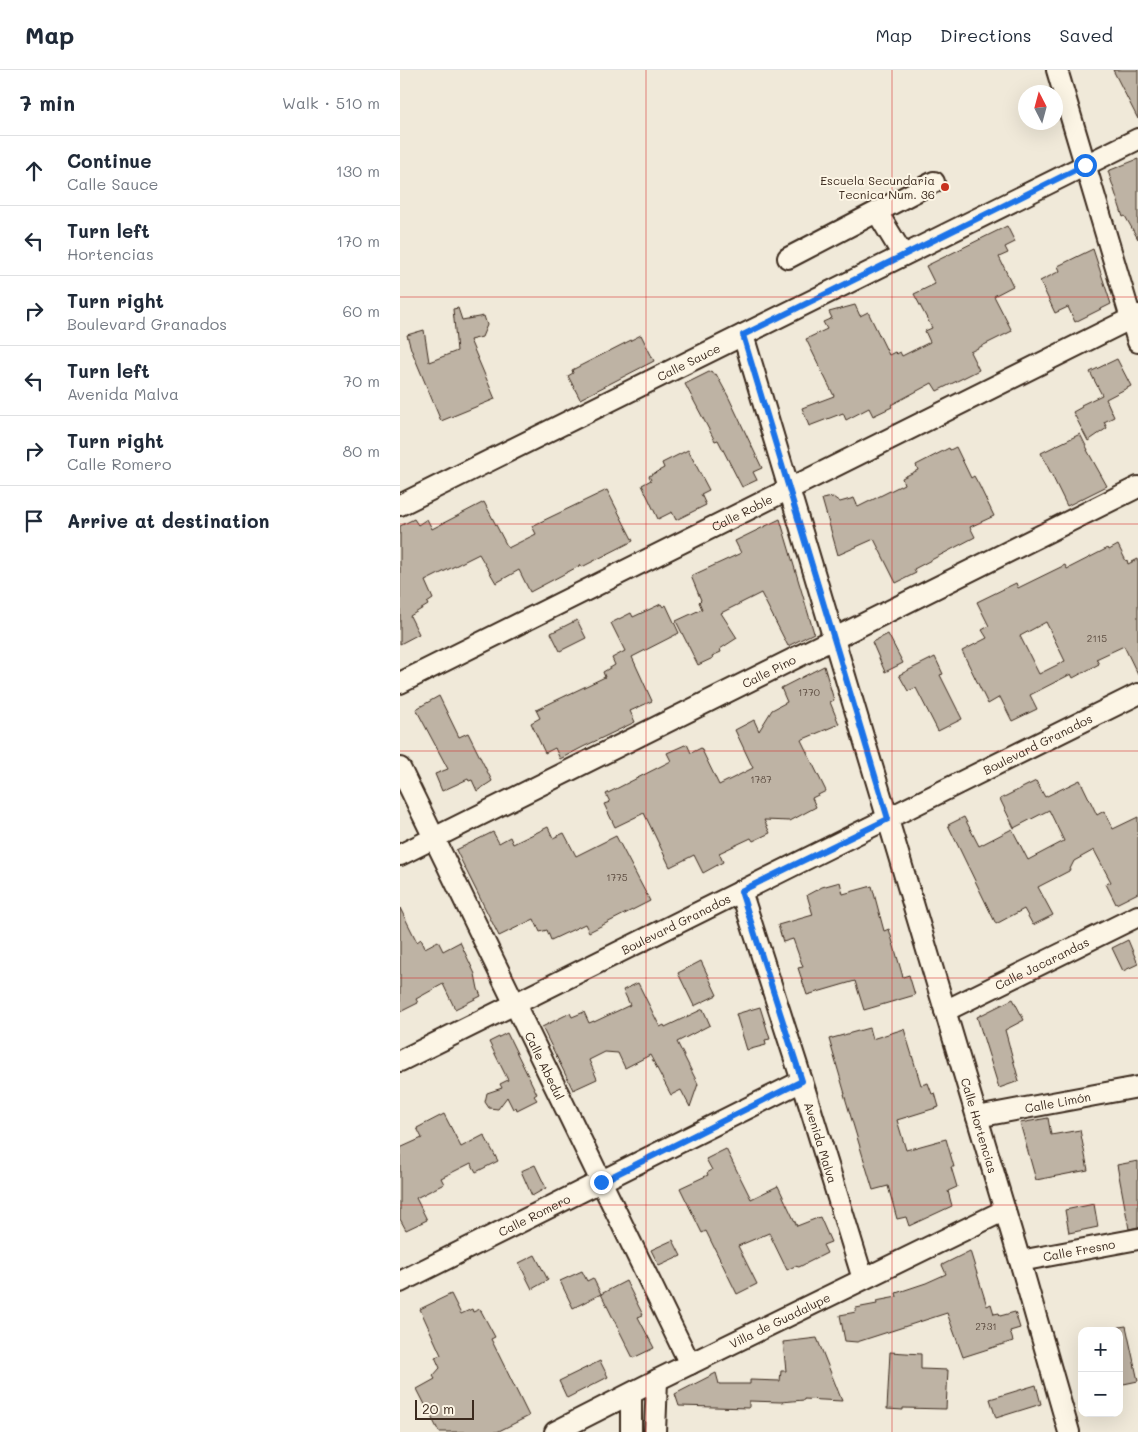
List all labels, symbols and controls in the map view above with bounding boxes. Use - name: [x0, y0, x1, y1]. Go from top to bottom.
- text: Map: [25, 19, 74, 50]
- text: Map: [875, 23, 912, 47]
- text: Directions: [940, 23, 1032, 47]
- text: Saved: [1060, 23, 1113, 47]
- north arrow: [1018, 85, 1063, 130]
- text: 7 min: [20, 89, 75, 116]
- text: Walk · 510 m: [282, 92, 380, 113]
- text: Continue: [67, 148, 152, 173]
- route start: [1074, 154, 1097, 177]
- icon: ahead: [20, 157, 48, 185]
- text: 130 m: [336, 160, 380, 181]
- place label: Escuela Secundaria Tecnica Num. 36: [820, 172, 935, 202]
- text: Calle Sauce: [67, 173, 159, 194]
- marker: Escuela Secundaria Tecnica Num. 36: [939, 181, 951, 193]
- text: Turn left: [67, 218, 150, 243]
- icon: left: [20, 227, 48, 255]
- text: 170 m: [336, 230, 380, 251]
- text: Hortencias: [67, 243, 154, 264]
- text: Turn right: [67, 288, 164, 313]
- icon: right: [20, 297, 48, 325]
- text: 60 m: [343, 300, 380, 321]
- text: Boulevard Granados: [67, 313, 227, 334]
- street label: Calle Sauce: [654, 340, 723, 384]
- text: Turn left: [67, 358, 150, 383]
- icon: left: [20, 367, 48, 395]
- text: 70 m: [343, 370, 380, 391]
- text: Avenida Malva: [67, 383, 179, 404]
- text: Turn right: [67, 428, 164, 453]
- icon: right: [20, 437, 48, 465]
- text: 80 m: [343, 440, 380, 461]
- text: Calle Romero: [67, 453, 171, 474]
- street label: Calle Roble: [709, 491, 775, 534]
- icon: arrive: [20, 507, 48, 535]
- text: Arrive at destination: [67, 508, 270, 533]
- house number: 2115: [1087, 631, 1107, 645]
- street label: Calle Pino: [739, 651, 798, 691]
- house number: 1770: [798, 685, 820, 699]
- street label: Boulevard Granados: [980, 710, 1095, 778]
- house number: 1787: [750, 772, 772, 786]
- house number: 1775: [606, 870, 628, 884]
- street label: Boulevard Granados: [618, 890, 733, 958]
- street label: Calle Jacarandas: [992, 933, 1092, 993]
- street label: Calle Abedul: [521, 1029, 568, 1102]
- street label: Calle Hortencias: [958, 1076, 1001, 1175]
- street label: Calle Limón: [1023, 1088, 1092, 1116]
- street label: Avenida Malva: [801, 1100, 841, 1185]
- route end: [590, 1171, 613, 1194]
- street label: Calle Romero: [496, 1190, 573, 1240]
- street label: Calle Fresno: [1042, 1235, 1116, 1265]
- street label: Villa de Guadalupe: [727, 1289, 833, 1351]
- house number: 2731: [975, 1319, 997, 1333]
- map controls: [1078, 1327, 1123, 1417]
- button: +: [1078, 1327, 1123, 1372]
- button: −: [1078, 1372, 1123, 1417]
- scale bar: [415, 1397, 474, 1420]
- text: 20 m: [422, 1399, 454, 1418]

